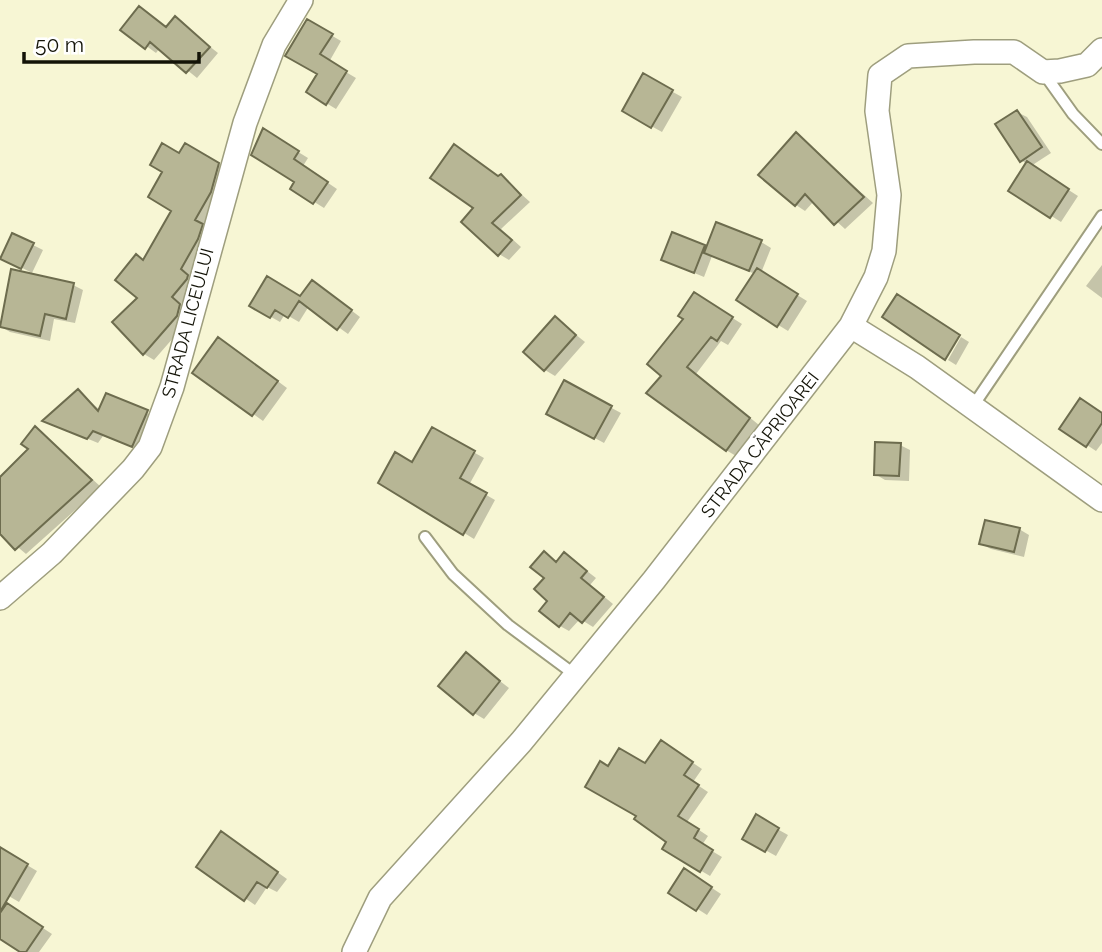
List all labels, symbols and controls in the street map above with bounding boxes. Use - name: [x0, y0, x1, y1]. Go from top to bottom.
- scale bar: [24, 21, 200, 65]
- text: 50 m: [35, 32, 84, 57]
- street label: STRADA LICEULUI: [157, 246, 218, 400]
- street label: STRADA CĂPRIOAREI: [696, 367, 823, 521]

